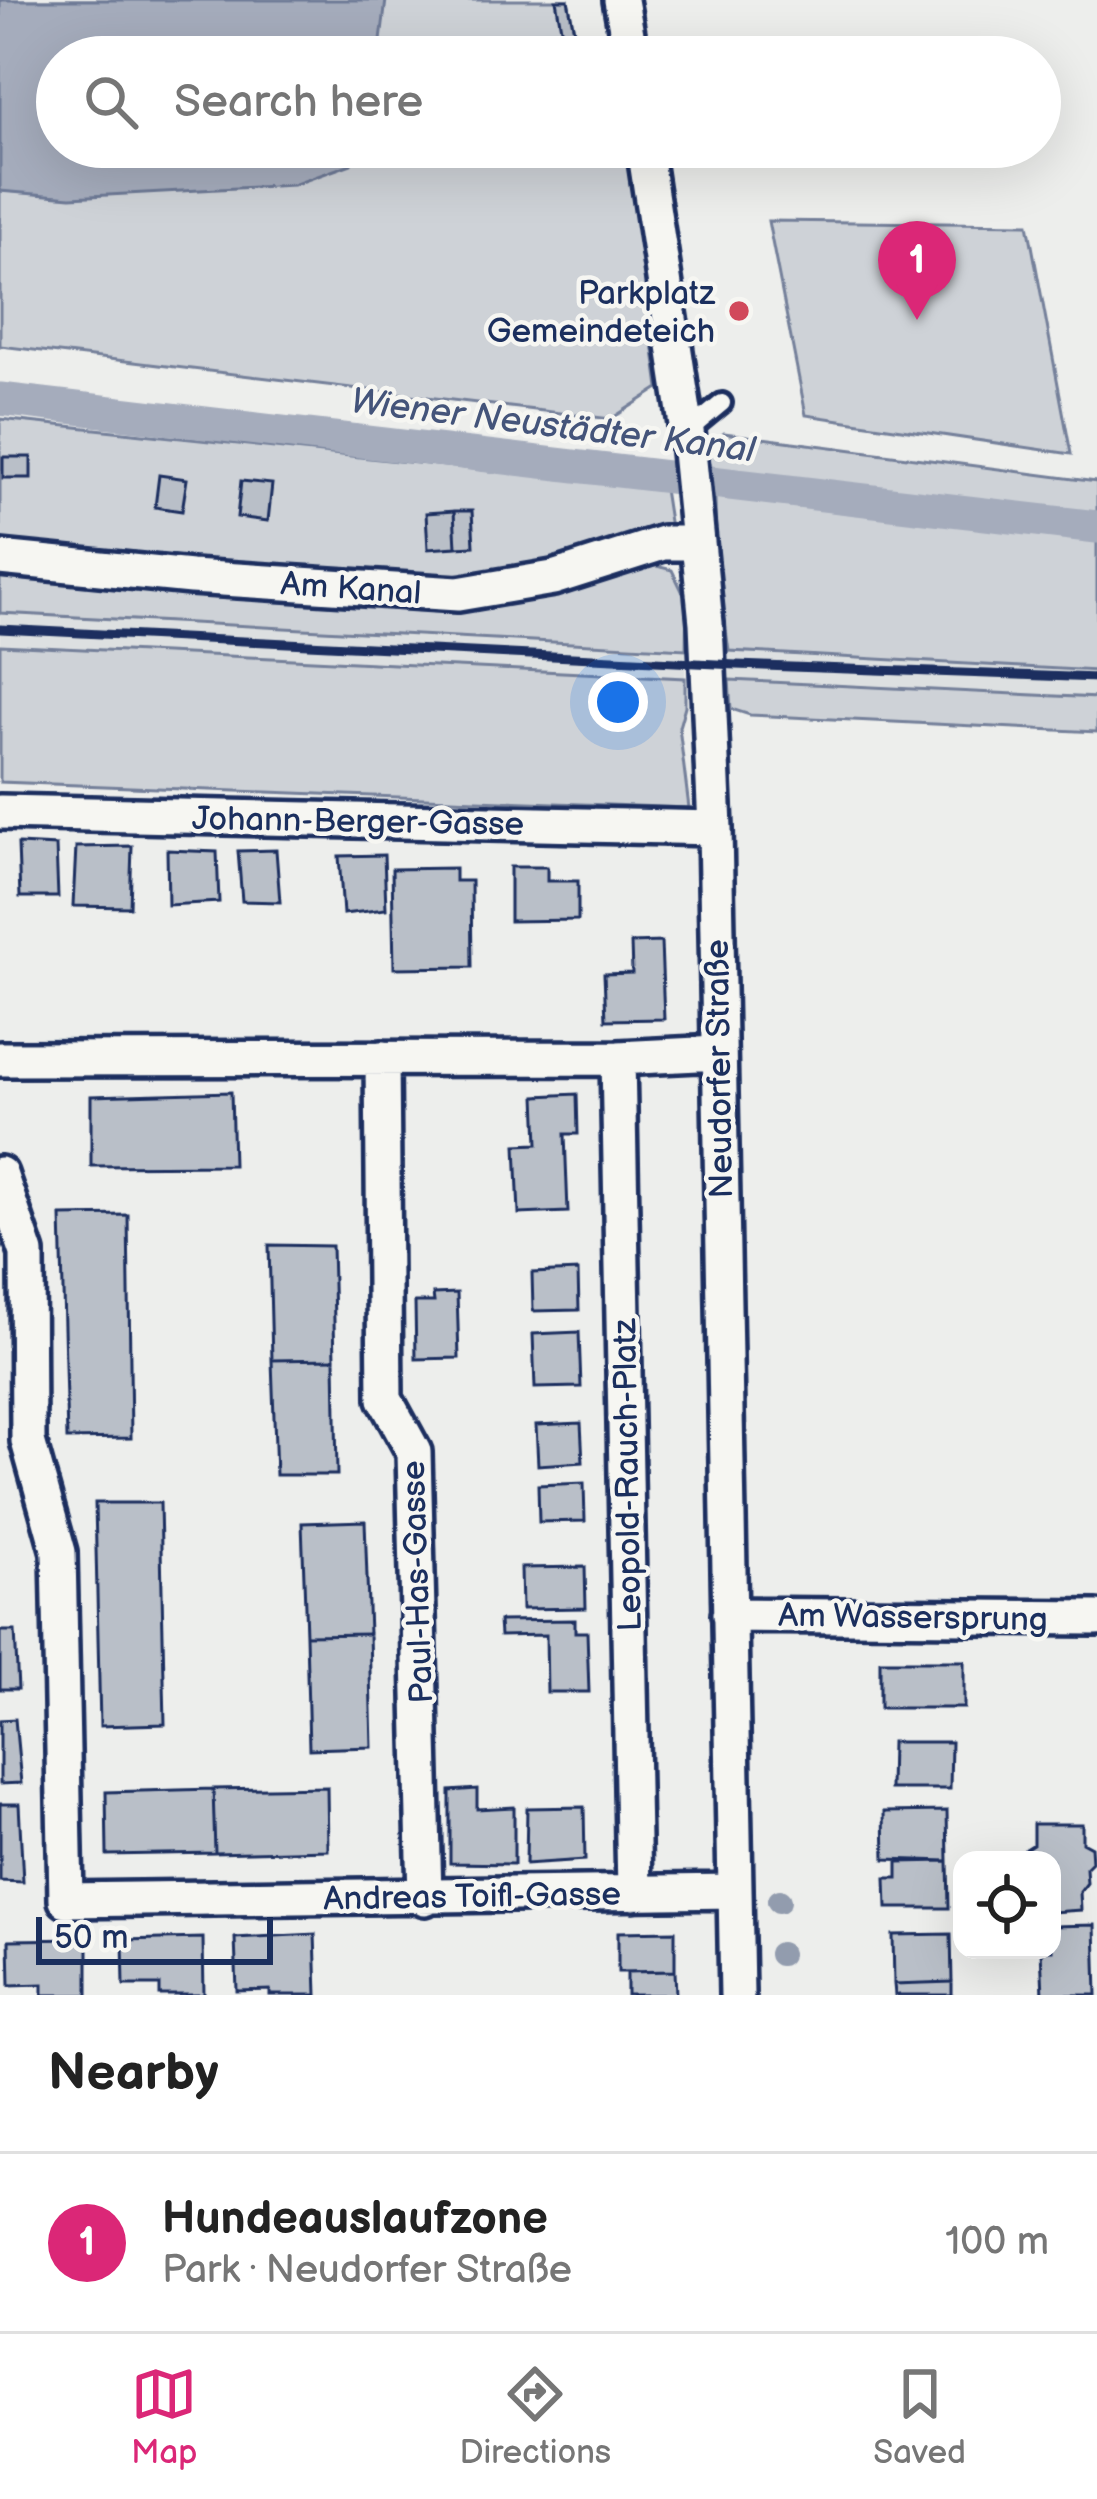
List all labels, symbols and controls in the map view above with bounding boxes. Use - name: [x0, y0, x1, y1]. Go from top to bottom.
- search box: [36, 36, 1061, 168]
- icon: search: [78, 69, 144, 135]
- text: Search here: [174, 75, 423, 130]
- pin: 1: [878, 221, 956, 320]
- place label: Parkplatz Gemeindeteich: [487, 274, 716, 352]
- marker: Parkplatz Gemeindeteich: [726, 298, 752, 324]
- water label: Wiener Neustädter Kanal: [348, 380, 759, 473]
- street label: Am Kanal: [279, 564, 422, 614]
- your location: [588, 672, 648, 732]
- street label: Johann-Berger-Gasse: [191, 799, 524, 845]
- street label: Neudorfer Straße: [698, 939, 742, 1199]
- street label: Leopold-Rauch-Platz: [605, 1317, 651, 1632]
- street label: Paul-Has-Gasse: [394, 1460, 442, 1704]
- street label: Am Wassersprung: [778, 1596, 1048, 1640]
- map controls: [953, 1851, 1061, 1959]
- button: locate: [953, 1851, 1061, 1959]
- street label: Andreas Toifl-Gasse: [323, 1874, 621, 1920]
- scale bar: [36, 1911, 273, 1964]
- text: 50 m: [54, 1918, 129, 1958]
- text: Nearby: [48, 2043, 219, 2104]
- text: Hundeauslaufzone: [162, 2192, 548, 2247]
- text: 1: [79, 2219, 95, 2266]
- text: 100 m: [945, 2219, 1049, 2266]
- text: Park · Neudorfer Straße: [162, 2247, 572, 2294]
- tab: Map: [131, 2361, 197, 2473]
- tab: Directions: [460, 2361, 611, 2473]
- tab: Saved: [873, 2361, 966, 2473]

